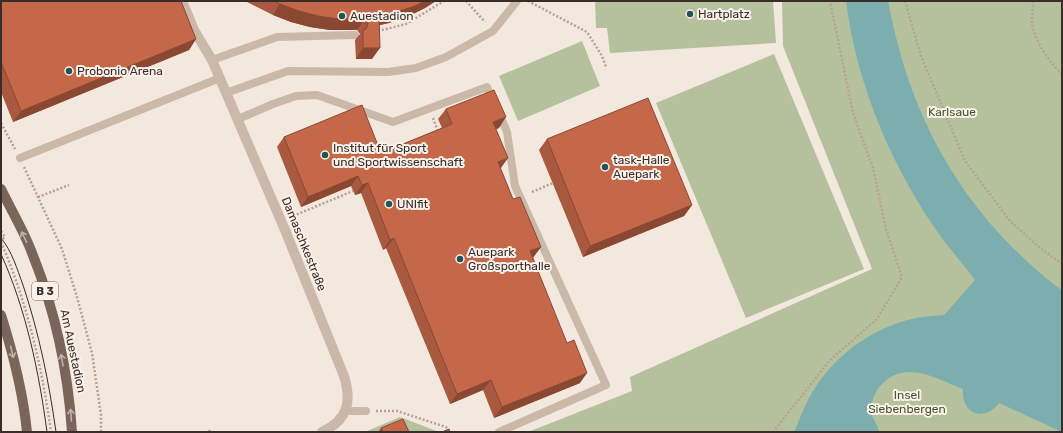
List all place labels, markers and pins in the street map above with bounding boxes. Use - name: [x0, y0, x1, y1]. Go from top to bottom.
- place label: Hartplatz: [698, 7, 750, 21]
- place label: Auestadion: [350, 9, 414, 23]
- marker: Hartplatz: [685, 9, 695, 19]
- marker: Auestadion: [337, 11, 347, 21]
- place label: Probonio Arena: [77, 64, 163, 78]
- marker: Probonio Arena: [64, 66, 74, 76]
- place label: Institut für Sport und Sportwissenschaft: [333, 141, 463, 169]
- marker: Institut für Sport und Sportwissenschaft: [320, 150, 330, 160]
- place label: task-Halle Auepark: [613, 153, 670, 181]
- marker: task-Halle Auepark: [600, 162, 610, 172]
- place label: UNIfit: [397, 197, 429, 211]
- marker: UNIfit: [384, 199, 394, 209]
- place label: Auepark Großsporthalle: [468, 245, 551, 273]
- marker: Auepark Großsporthalle: [455, 254, 465, 264]

